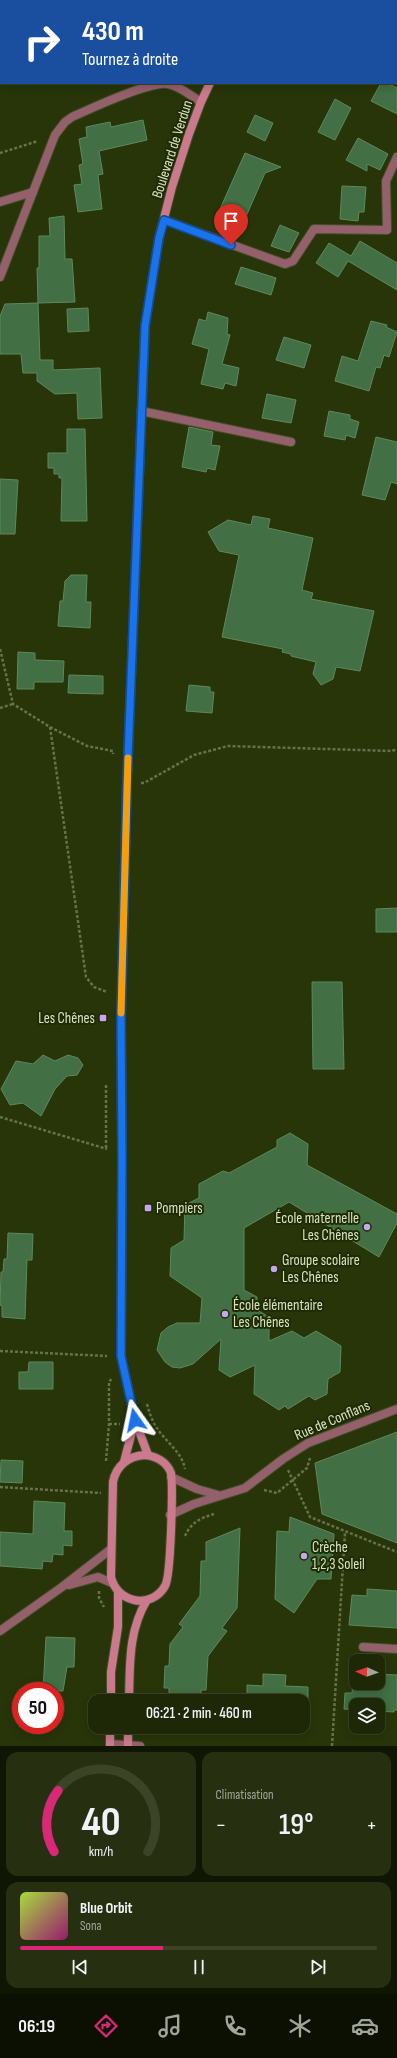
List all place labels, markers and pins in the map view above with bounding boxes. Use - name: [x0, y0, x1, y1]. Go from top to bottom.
- pin: [214, 204, 248, 245]
- place label: Les Chênes: [38, 1009, 95, 1028]
- marker: Les Chênes: [98, 1013, 108, 1023]
- place label: Pompiers: [156, 1199, 203, 1218]
- marker: Pompiers: [143, 1203, 153, 1213]
- place label: École maternelle Les Chênes: [275, 1209, 359, 1245]
- marker: École maternelle Les Chênes: [362, 1222, 372, 1232]
- place label: Groupe scolaire Les Chênes: [282, 1251, 360, 1287]
- marker: Groupe scolaire Les Chênes: [269, 1264, 279, 1274]
- place label: École élémentaire Les Chênes: [233, 1296, 323, 1332]
- marker: École élémentaire Les Chênes: [220, 1309, 230, 1319]
- place label: Crèche 1,2,3 Soleil: [312, 1538, 365, 1574]
- marker: Crèche 1,2,3 Soleil: [299, 1551, 309, 1561]

